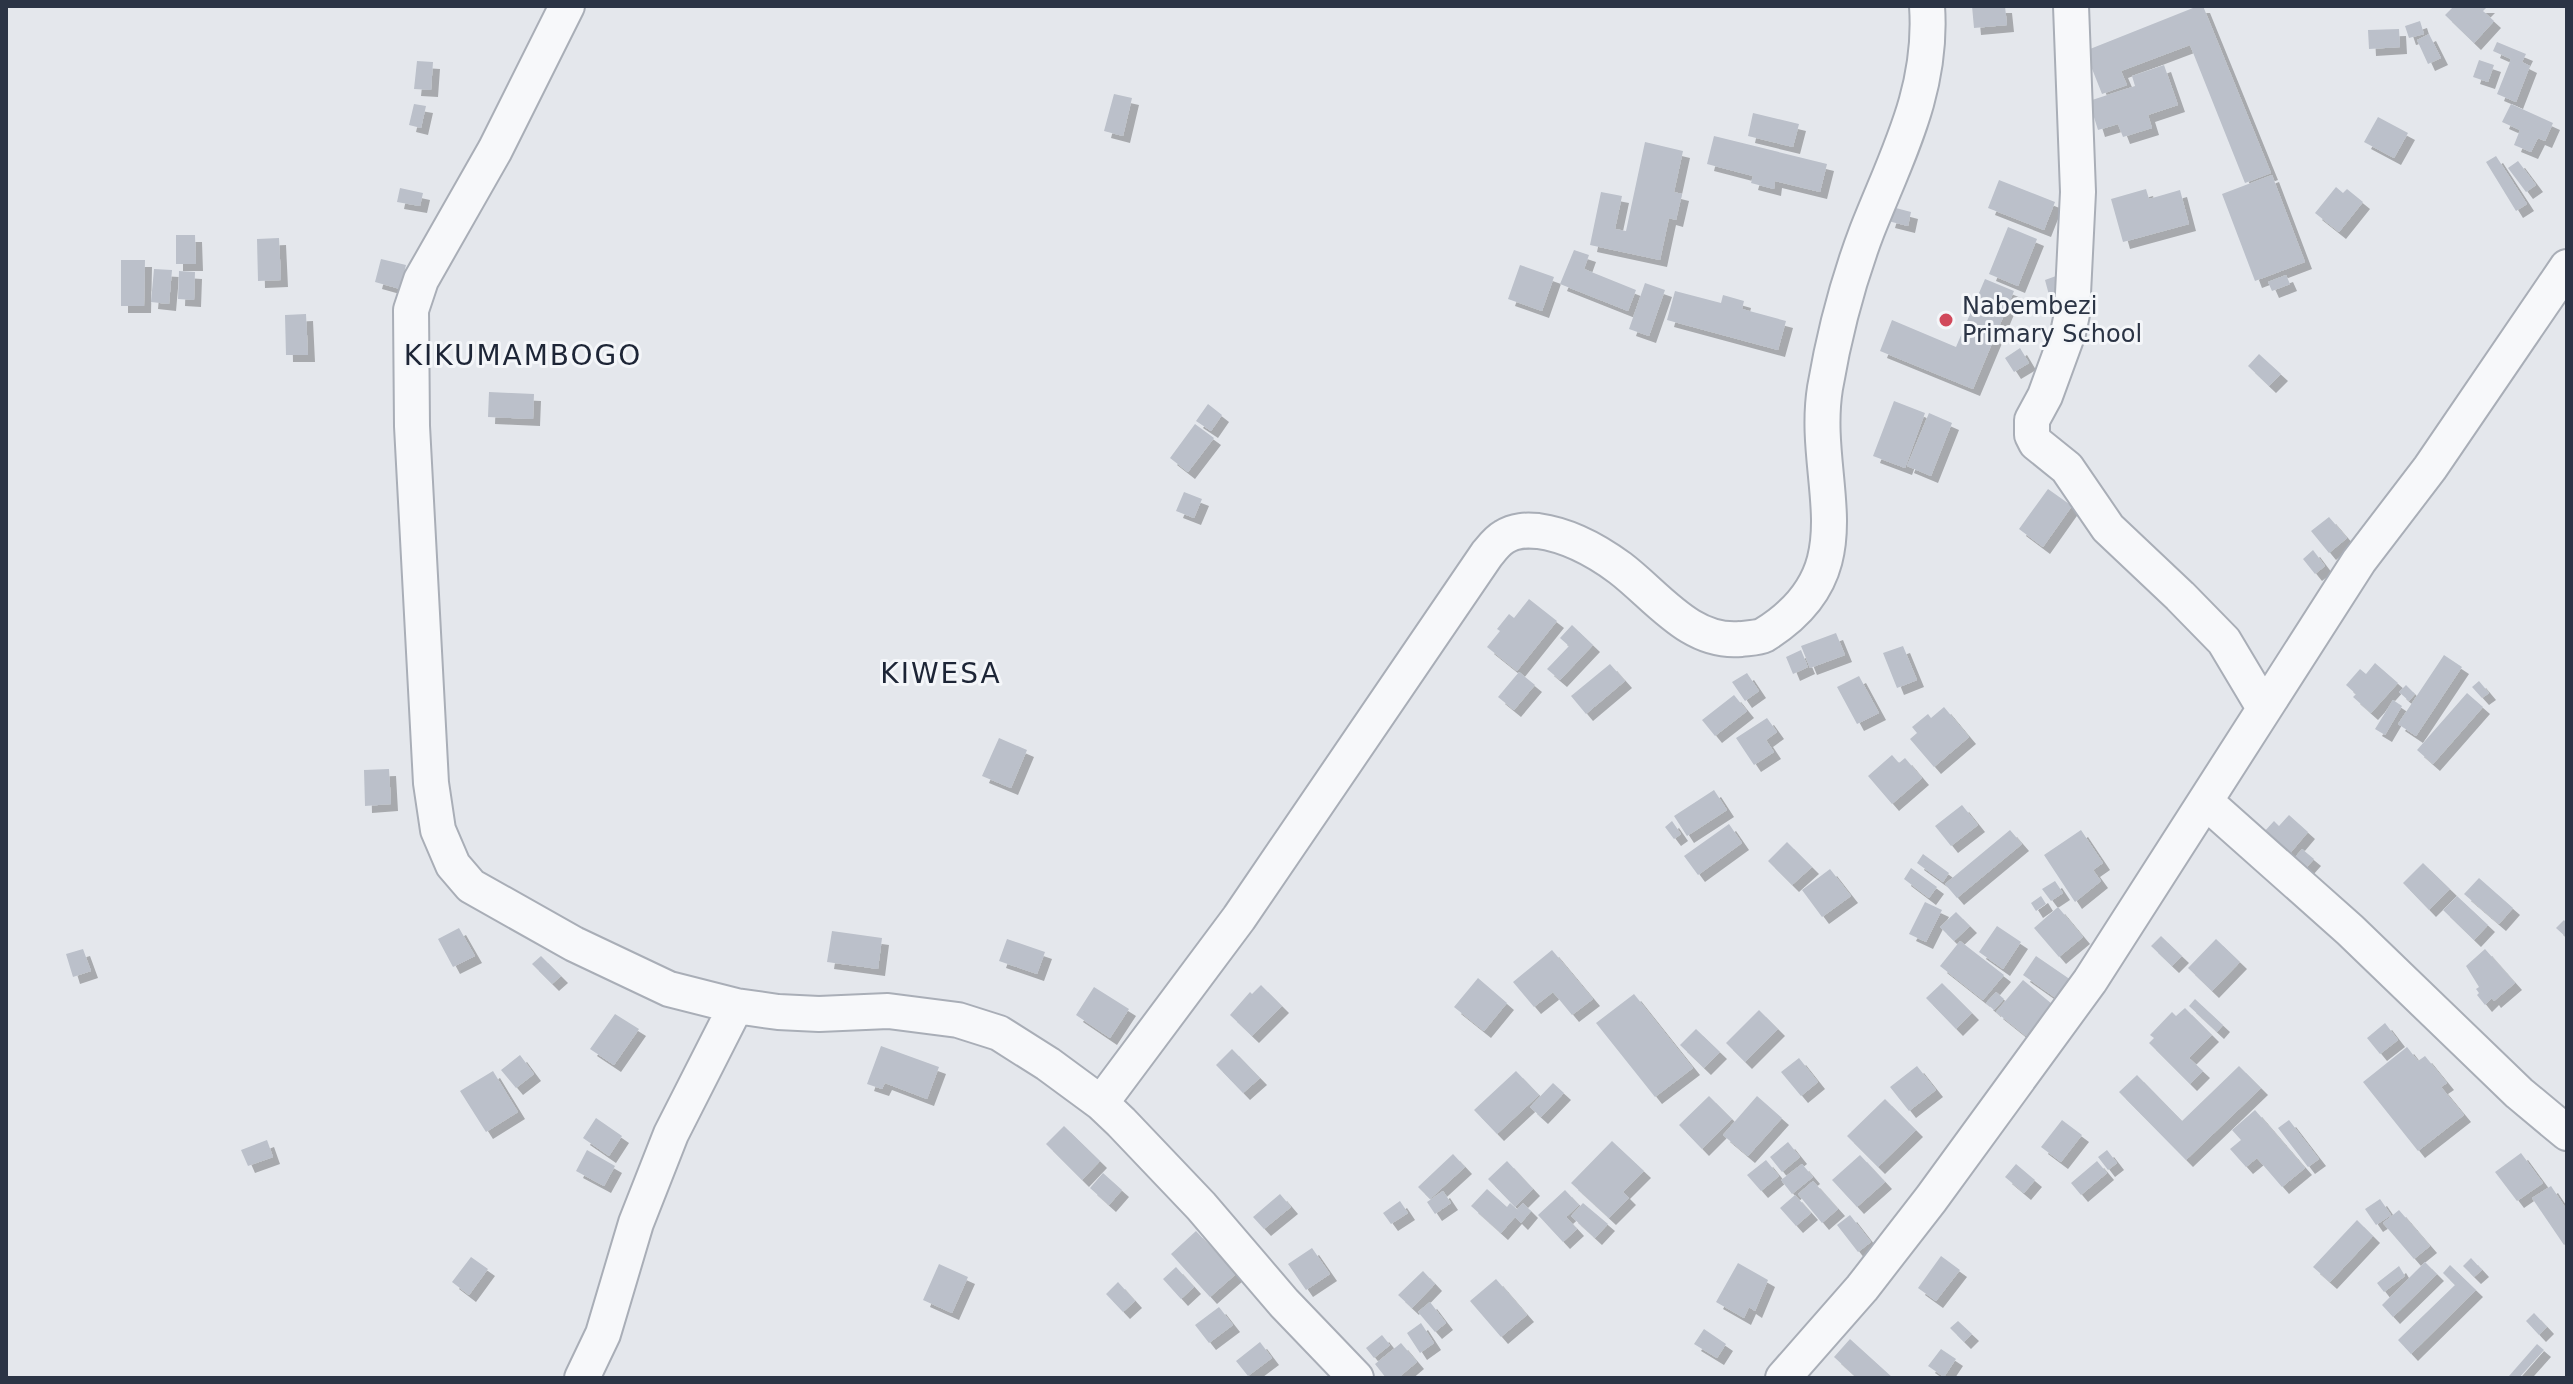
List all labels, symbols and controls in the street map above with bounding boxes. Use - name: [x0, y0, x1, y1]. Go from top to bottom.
- place label: Nabembezi Primary School: [1962, 292, 2142, 348]
- marker: Nabembezi Primary School: [1937, 311, 1955, 329]
- district label: KIKUMAMBOGO: [404, 339, 642, 372]
- district label: KIWESA: [880, 657, 1002, 690]

